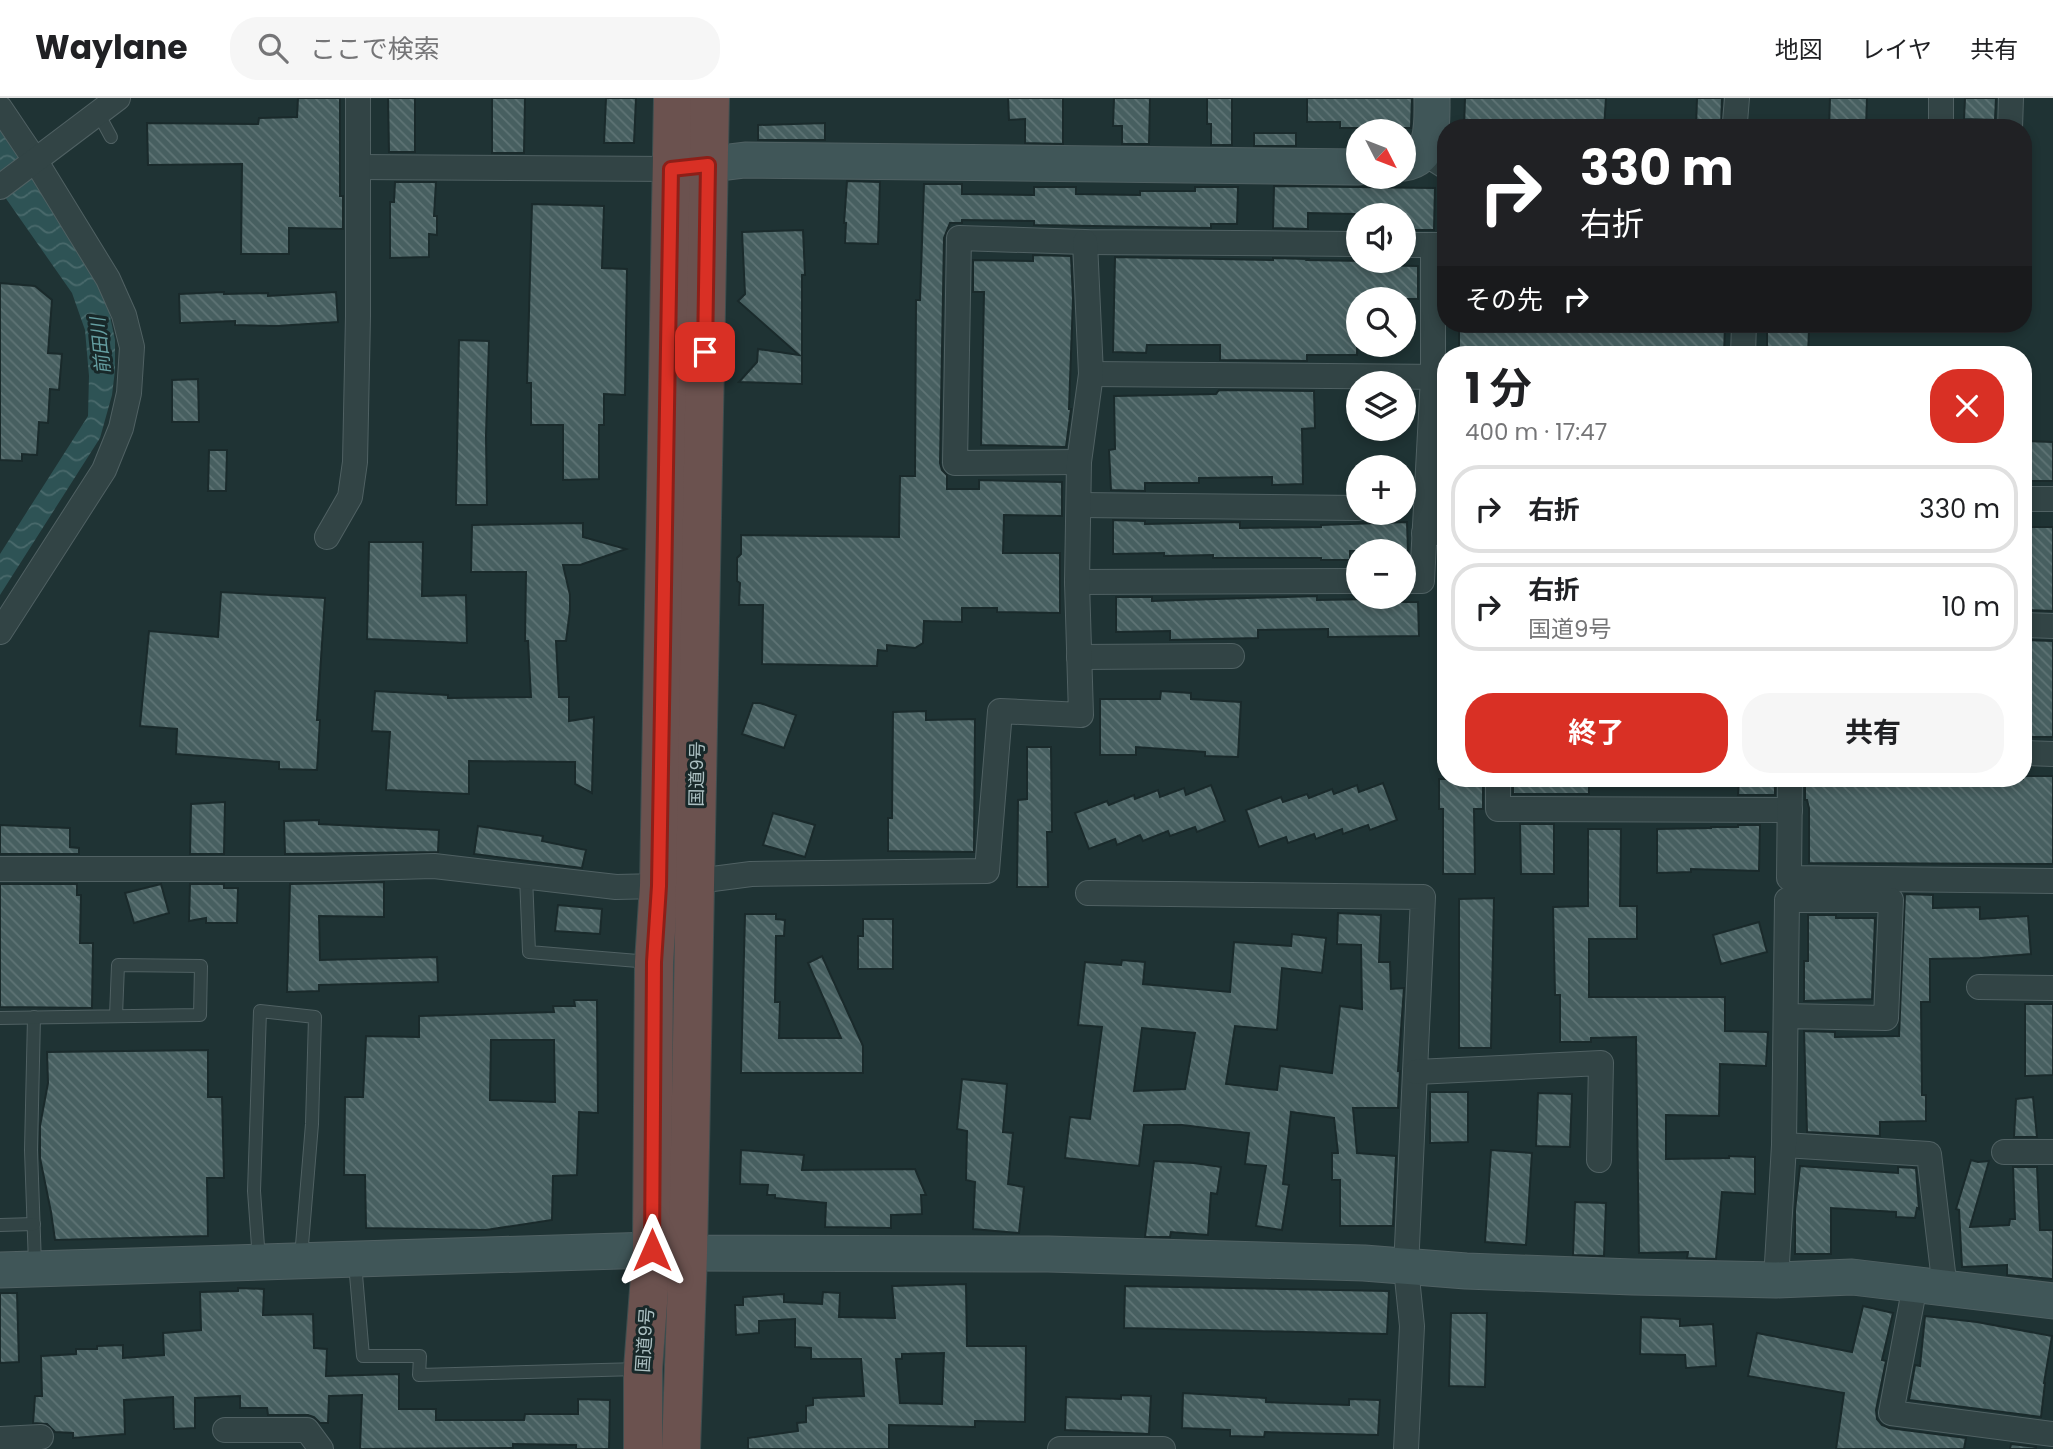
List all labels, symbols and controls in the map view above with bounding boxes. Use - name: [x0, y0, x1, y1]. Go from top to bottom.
- search box: [230, 17, 720, 80]
- text: Waylane: [35, 24, 188, 71]
- icon: search: [254, 29, 292, 67]
- text: ここで検索: [310, 31, 440, 67]
- text: 地図: [1775, 33, 1823, 66]
- text: レイヤ: [1861, 33, 1932, 66]
- text: 共有: [1970, 33, 2018, 66]
- north arrow: [1346, 119, 1416, 189]
- map controls: [1346, 119, 1416, 609]
- text: 330 m: [1580, 134, 1734, 202]
- icon: right: [1465, 147, 1556, 238]
- text: 右折: [1580, 201, 1644, 246]
- button: sound: [1346, 203, 1416, 273]
- icon: right: [1557, 280, 1595, 318]
- text: その先: [1465, 282, 1543, 318]
- button: search: [1346, 287, 1416, 357]
- water label: 前田川: [84, 314, 117, 376]
- pin: [675, 322, 735, 382]
- icon: arrive: [686, 333, 724, 371]
- text: 1 分: [1465, 359, 1532, 418]
- button: close: [1930, 369, 2004, 443]
- button: layers: [1346, 371, 1416, 441]
- text: 400 m · 17:47: [1465, 416, 1607, 448]
- button: +: [1346, 455, 1416, 525]
- icon: right: [1469, 490, 1507, 528]
- text: 330 m: [1919, 491, 2000, 527]
- text: 右折: [1528, 492, 1580, 528]
- button: −: [1346, 539, 1416, 609]
- text: 右折: [1528, 572, 1580, 608]
- icon: right: [1469, 588, 1507, 626]
- text: 10 m: [1942, 589, 2000, 625]
- text: 国道9号: [1528, 613, 1612, 645]
- button: 終了: [1465, 693, 1728, 773]
- button: 共有: [1742, 693, 2004, 773]
- street label: 国道9号: [683, 741, 710, 807]
- position arrow: [615, 1213, 689, 1287]
- street label: 国道9号: [630, 1307, 659, 1373]

